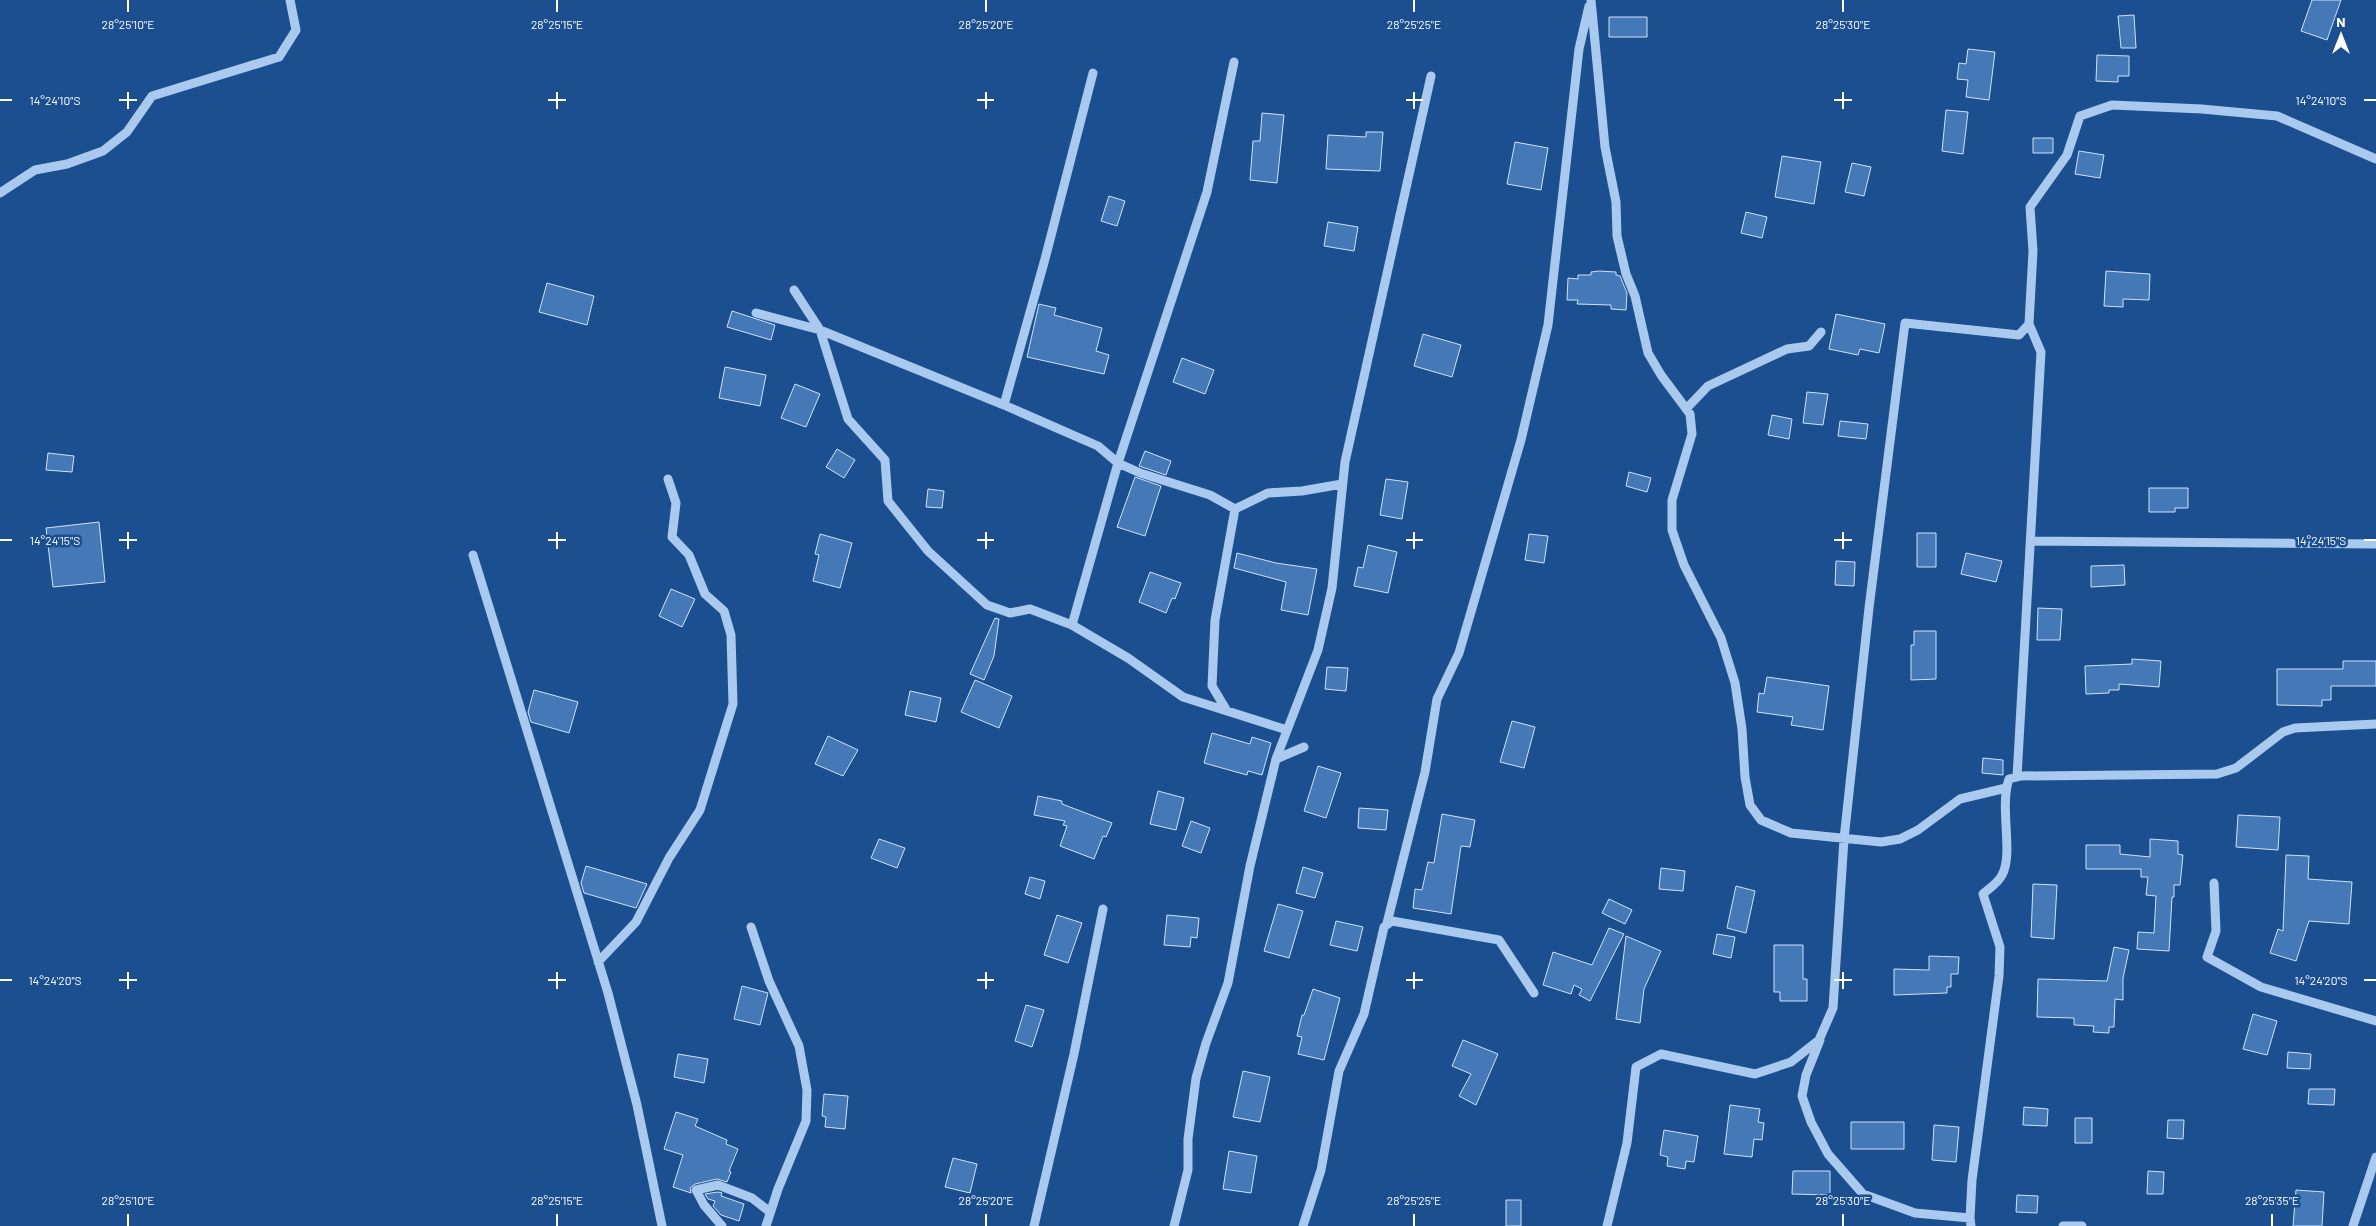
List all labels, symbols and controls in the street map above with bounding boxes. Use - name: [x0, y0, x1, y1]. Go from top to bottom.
- north arrow: [2316, 10, 2366, 60]
- text: N: [2336, 13, 2346, 30]
- text: 28°25'10"E: [102, 17, 154, 31]
- text: 28°25'15"E: [531, 17, 583, 31]
- text: 28°25'20"E: [958, 17, 1014, 31]
- text: 28°25'25"E: [1387, 17, 1441, 31]
- text: 28°25'30"E: [1816, 17, 1870, 31]
- text: 14°24'10"S: [30, 93, 80, 107]
- text: 14°24'10"S: [2296, 93, 2346, 107]
- text: 14°24'15"S: [30, 533, 80, 547]
- text: 14°24'15"S: [2296, 533, 2346, 547]
- text: 14°24'20"S: [28, 973, 82, 987]
- text: 14°24'20"S: [2294, 973, 2348, 987]
- text: 28°25'10"E: [102, 1193, 154, 1207]
- text: 28°25'15"E: [531, 1193, 583, 1207]
- text: 28°25'20"E: [958, 1193, 1014, 1207]
- text: 28°25'25"E: [1387, 1193, 1441, 1207]
- text: 28°25'30"E: [1816, 1193, 1870, 1207]
- text: 28°25'35"E: [2245, 1193, 2299, 1207]

